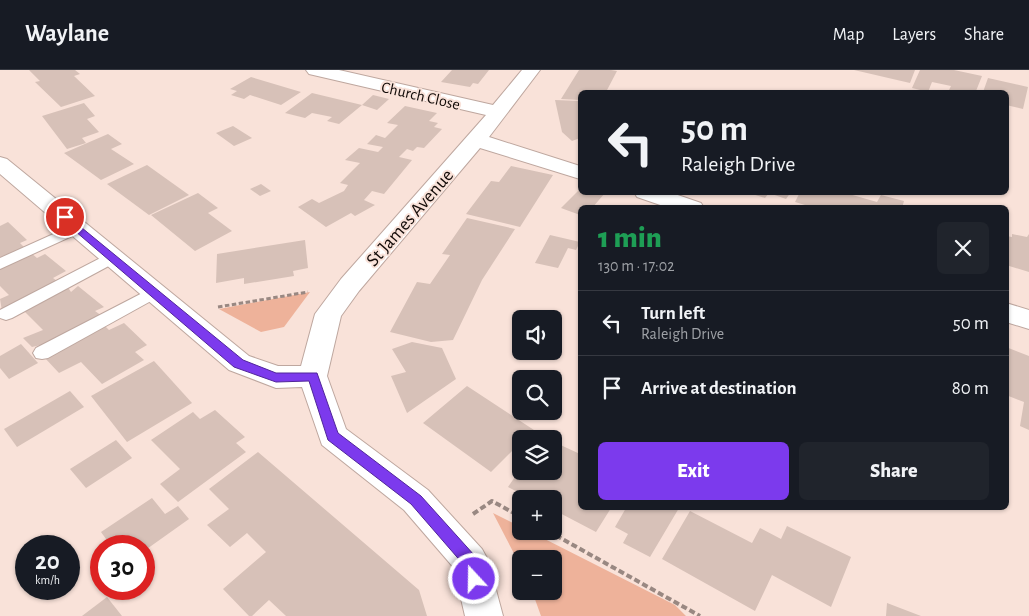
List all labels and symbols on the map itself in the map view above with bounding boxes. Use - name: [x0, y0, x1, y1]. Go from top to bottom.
- street label: Church Close: [380, 79, 462, 113]
- street label: St James Avenue: [363, 166, 457, 270]
- pin: [44, 196, 86, 238]
- speed limit sign: 30: [90, 535, 155, 600]
- position arrow: [447, 552, 499, 604]

